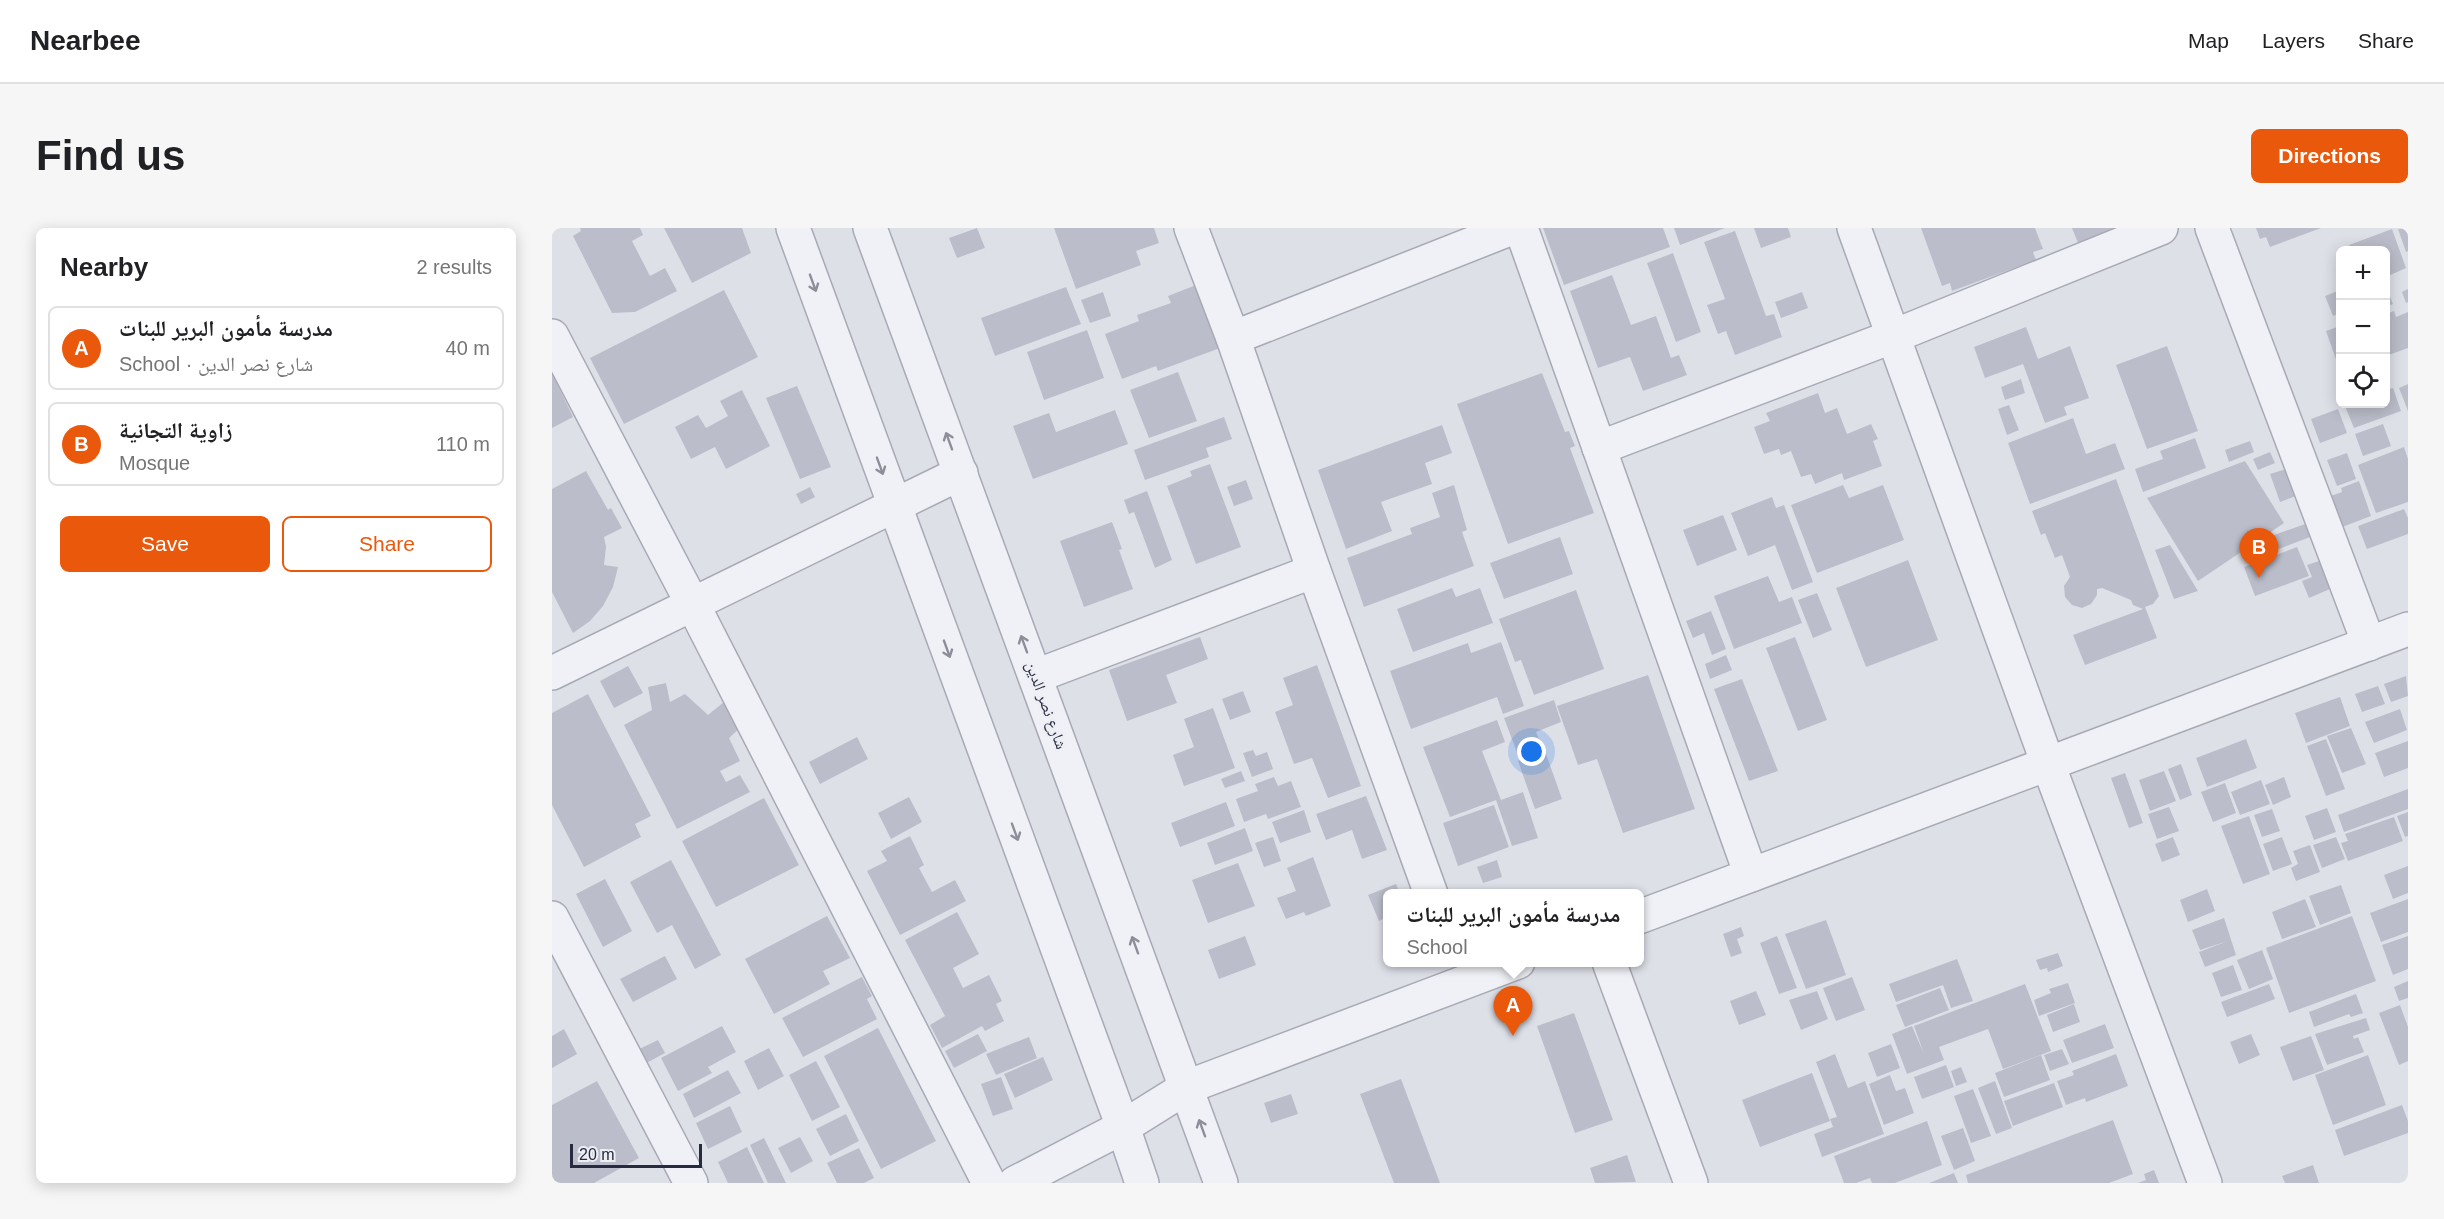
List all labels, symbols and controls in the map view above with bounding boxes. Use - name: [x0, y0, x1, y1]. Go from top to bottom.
- text: Nearbee: [30, 25, 141, 56]
- text: Map: [2188, 29, 2229, 52]
- text: Layers: [2262, 29, 2325, 52]
- text: Share: [2358, 29, 2414, 52]
- button: Directions: [2251, 129, 2408, 183]
- text: Find us: [36, 132, 185, 179]
- map controls: [2336, 246, 2390, 408]
- button: +: [2336, 246, 2390, 300]
- text: Nearby: [60, 252, 148, 282]
- text: 2 results: [416, 256, 492, 278]
- one-way arrow: [808, 273, 819, 292]
- button: −: [2336, 300, 2390, 354]
- text: مدرسة مأمون البرير للبنات: [119, 316, 333, 341]
- text: A: [74, 337, 89, 359]
- text: 40 m: [446, 337, 490, 359]
- text: School · شارع نصر الدين: [119, 353, 313, 375]
- button: locate: [2336, 354, 2390, 408]
- text: زاوية التجانية: [119, 418, 232, 443]
- one-way arrow: [943, 432, 954, 451]
- text: B: [74, 433, 89, 455]
- text: 110 m: [436, 433, 490, 455]
- text: Mosque: [119, 452, 190, 474]
- one-way arrow: [875, 456, 886, 475]
- button: Save: [60, 516, 270, 572]
- button: Share: [282, 516, 492, 572]
- pin: B: [2240, 528, 2278, 578]
- one-way arrow: [1017, 635, 1028, 653]
- one-way arrow: [943, 639, 954, 658]
- street label: شارع نصر الدين: [1021, 659, 1070, 752]
- your location: [1517, 737, 1546, 766]
- one-way arrow: [1010, 822, 1021, 841]
- popup: [1383, 889, 1644, 967]
- text: مدرسة مأمون البرير للبنات: [1407, 902, 1620, 927]
- one-way arrow: [1128, 936, 1139, 955]
- text: School: [1407, 936, 1468, 958]
- pin: A: [1494, 986, 1532, 1036]
- one-way arrow: [1195, 1119, 1206, 1138]
- scale bar: [570, 1141, 702, 1168]
- text: 20 m: [579, 1146, 615, 1163]

